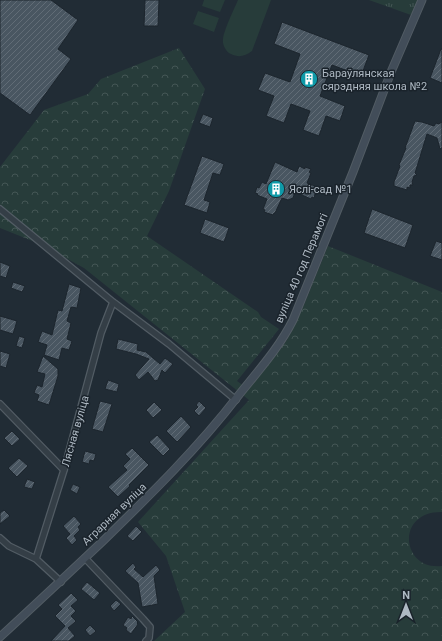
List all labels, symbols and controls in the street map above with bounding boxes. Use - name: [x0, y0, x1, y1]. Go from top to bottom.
- place label: Бараўлянская сярэдняя школа №2: [322, 67, 427, 93]
- building icon: Бараўлянская сярэдняя школа №2: [299, 69, 319, 89]
- building icon: Яслі-сад №1: [266, 179, 286, 199]
- place label: Яслі-сад №1: [289, 183, 352, 196]
- street label: вуліца 40 год Перамогі: [272, 211, 330, 325]
- street label: Лясная вуліца: [59, 394, 92, 468]
- street label: Аграрная вуліца: [80, 481, 149, 548]
- north arrow: [386, 585, 426, 625]
- text: N: [402, 589, 410, 602]

